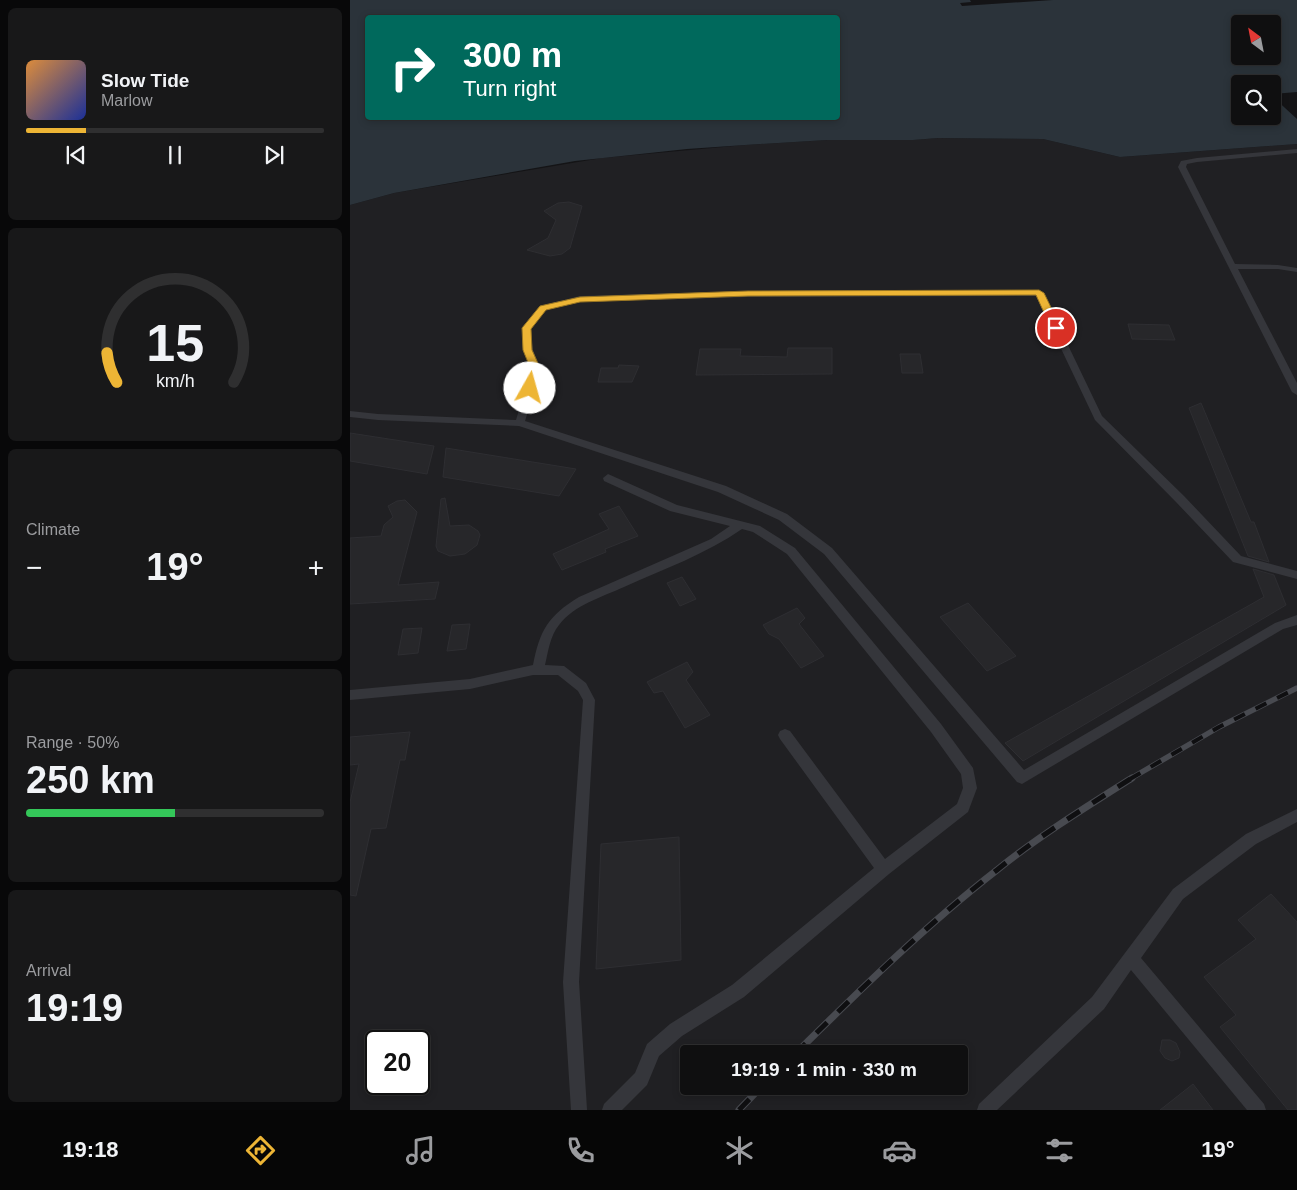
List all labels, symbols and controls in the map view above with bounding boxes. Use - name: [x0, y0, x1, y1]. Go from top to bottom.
- north arrow: [1231, 15, 1281, 65]
- map controls: [1231, 15, 1281, 125]
- icon: right: [380, 35, 445, 100]
- text: 300 m: [463, 35, 562, 74]
- text: Slow Tide: [101, 70, 189, 91]
- button: search: [1231, 75, 1281, 125]
- text: Turn right: [463, 76, 556, 101]
- text: Marlow: [101, 92, 153, 109]
- icon: previous: [62, 141, 90, 169]
- icon: pause: [161, 141, 189, 169]
- icon: next: [260, 141, 288, 169]
- pin: [1035, 307, 1077, 349]
- text: 15: [146, 314, 204, 372]
- icon: arrive: [1042, 314, 1070, 342]
- position arrow: [503, 361, 555, 413]
- text: km/h: [156, 371, 194, 391]
- text: Climate: [26, 521, 80, 538]
- text: 19°: [146, 546, 204, 588]
- text: −: [26, 552, 42, 583]
- text: +: [308, 552, 324, 583]
- text: Range · 50%: [26, 734, 119, 751]
- text: 250 km: [26, 759, 155, 801]
- text: Arrival: [26, 962, 71, 979]
- text: 19:19: [26, 987, 123, 1029]
- speed limit sign: 20: [365, 1030, 430, 1095]
- text: 19:19 · 1 min · 330 m: [731, 1059, 917, 1080]
- icon: directions: [243, 1133, 278, 1168]
- icon: music: [403, 1133, 438, 1168]
- icon: phone: [563, 1133, 598, 1168]
- icon: climate: [722, 1133, 757, 1168]
- icon: car: [882, 1133, 917, 1168]
- icon: filters: [1042, 1133, 1077, 1168]
- text: 19:18: [62, 1137, 119, 1162]
- text: 19°: [1201, 1137, 1235, 1162]

